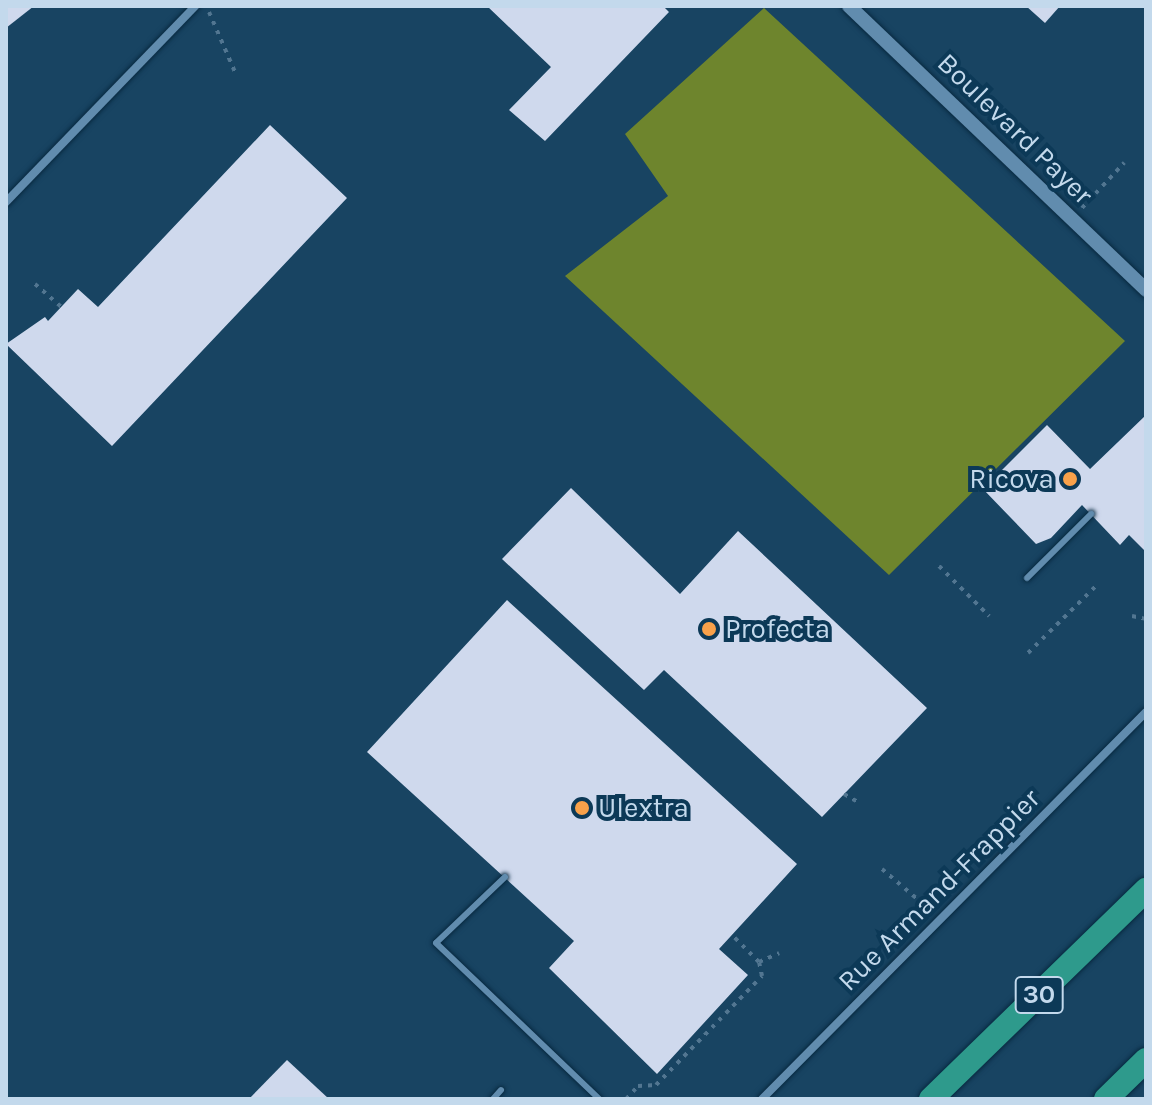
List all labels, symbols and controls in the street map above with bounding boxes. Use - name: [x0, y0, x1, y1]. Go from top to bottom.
- street label: Boulevard Payer: [930, 46, 1100, 212]
- place label: Ricova: [969, 462, 1054, 496]
- marker: Ricova: [1061, 470, 1079, 488]
- place label: Profecta: [725, 612, 830, 646]
- marker: Profecta: [700, 620, 718, 638]
- street label: Rue Armand-Frappier: [831, 782, 1047, 998]
- place label: Ulextra: [598, 791, 689, 825]
- marker: Ulextra: [573, 799, 591, 817]
- road number: 30: [1013, 973, 1065, 1017]

